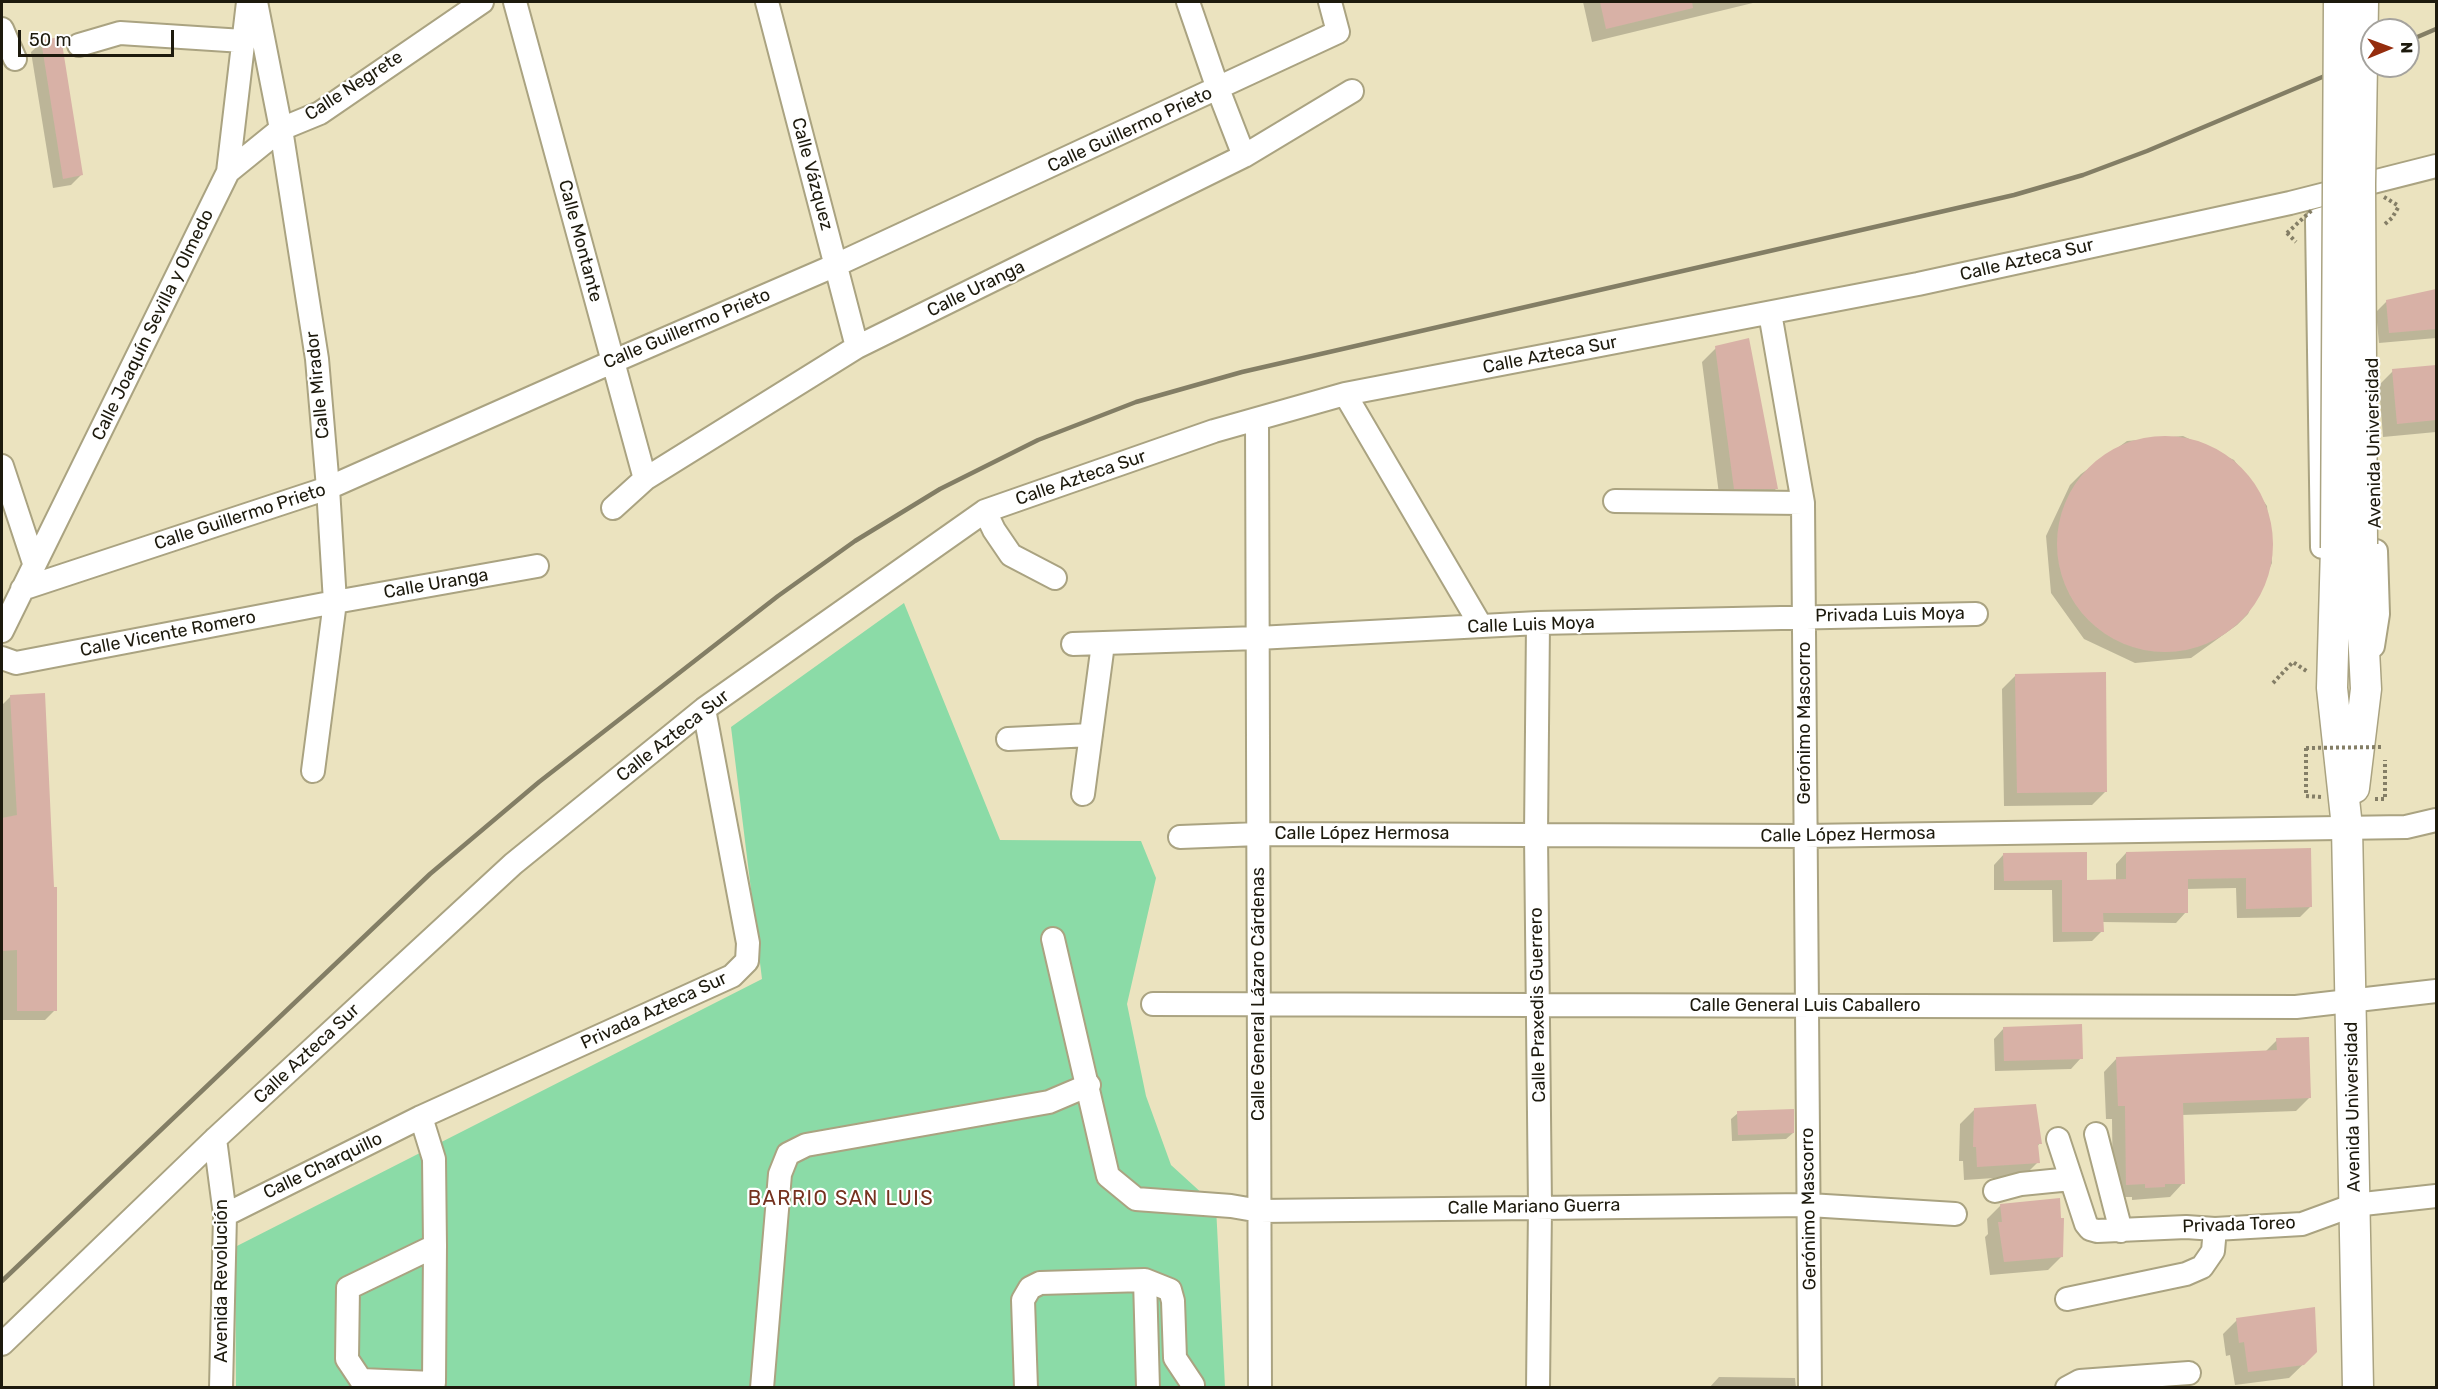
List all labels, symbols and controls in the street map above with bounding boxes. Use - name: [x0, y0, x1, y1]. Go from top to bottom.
- scale bar: [21, 18, 177, 56]
- north arrow: [2360, 18, 2420, 78]
- text: 50 m: [29, 29, 72, 51]
- text: N: [2397, 42, 2416, 54]
- street label: Calle Negrete: [301, 46, 407, 126]
- street label: Calle Guillermo Prieto: [1044, 82, 1216, 178]
- street label: Calle Vázquez: [787, 115, 837, 233]
- street label: Calle Montante: [553, 178, 607, 304]
- street label: Calle Joaquín Sevilla y Olmedo: [88, 206, 218, 444]
- street label: Calle Azteca Sur: [1958, 234, 2096, 286]
- street label: Calle Uranga: [924, 256, 1028, 322]
- street label: Calle Guillermo Prieto: [600, 284, 774, 374]
- street label: Calle Mirador: [302, 330, 334, 440]
- street label: Calle Azteca Sur: [1481, 331, 1619, 379]
- street label: Avenida Universidad: [2362, 357, 2386, 529]
- street label: Calle Azteca Sur: [1013, 446, 1149, 510]
- street label: Calle Guillermo Prieto: [151, 479, 329, 555]
- street label: Calle Uranga: [382, 564, 490, 604]
- street label: Privada Luis Moya: [1815, 603, 1965, 627]
- street label: Calle Vicente Romero: [78, 606, 258, 662]
- street label: Calle Luis Moya: [1467, 612, 1595, 638]
- street label: Gerónimo Mascorro: [1794, 642, 1816, 804]
- street label: Calle Azteca Sur: [613, 685, 733, 787]
- street label: Calle López Hermosa: [1274, 823, 1450, 845]
- street label: Calle López Hermosa: [1760, 823, 1936, 847]
- street label: Calle General Lázaro Cárdenas: [1248, 867, 1270, 1121]
- street label: Calle Praxedis Guerrero: [1525, 907, 1551, 1103]
- street label: Privada Azteca Sur: [577, 968, 731, 1054]
- street label: Calle General Luis Caballero: [1690, 995, 1920, 1017]
- street label: Calle Azteca Sur: [250, 1000, 364, 1108]
- street label: Avenida Universidad: [2341, 1021, 2365, 1193]
- street label: Gerónimo Mascorro: [1797, 1127, 1821, 1291]
- street label: Calle Charquillo: [260, 1128, 386, 1204]
- district label: BARRIO SAN LUIS: [748, 1187, 934, 1211]
- street label: Calle Mariano Guerra: [1447, 1195, 1621, 1219]
- street label: Avenida Revolución: [211, 1199, 233, 1363]
- street label: Privada Toreo: [2182, 1212, 2296, 1238]

